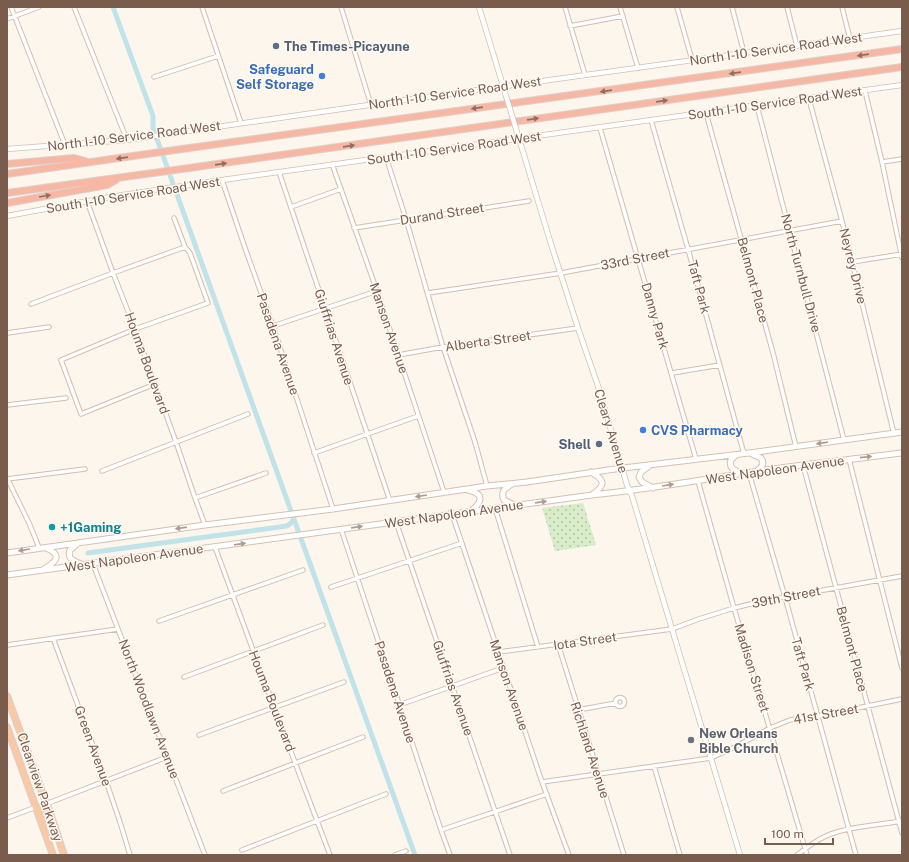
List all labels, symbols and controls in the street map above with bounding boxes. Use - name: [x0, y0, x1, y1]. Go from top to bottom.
- street label: North I-10 Service Road West: [689, 29, 863, 69]
- place label: The Times-Picayune: [284, 39, 410, 54]
- marker: The Times-Picayune: [271, 41, 281, 51]
- one-way arrow: [857, 52, 870, 58]
- place label: Safeguard Self Storage: [236, 62, 314, 92]
- one-way arrow: [729, 70, 741, 76]
- marker: Safeguard Self Storage: [317, 71, 327, 81]
- street label: North I-10 Service Road West: [368, 73, 542, 113]
- street label: South I-10 Service Road West: [687, 83, 863, 123]
- one-way arrow: [600, 88, 612, 94]
- one-way arrow: [656, 98, 668, 104]
- one-way arrow: [471, 105, 483, 111]
- one-way arrow: [527, 116, 540, 122]
- street label: North I-10 Service Road West: [46, 118, 222, 154]
- street label: South I-10 Service Road West: [366, 128, 542, 168]
- one-way arrow: [343, 143, 355, 149]
- one-way arrow: [116, 155, 128, 161]
- one-way arrow: [215, 161, 227, 167]
- street label: South I-10 Service Road West: [45, 174, 221, 216]
- one-way arrow: [39, 193, 51, 199]
- street label: Durand Street: [399, 200, 485, 228]
- street label: North Turnbull Drive: [778, 212, 824, 334]
- street label: Neyrey Drive: [836, 227, 870, 305]
- street label: Belmont Place: [734, 236, 772, 324]
- street label: 33rd Street: [599, 245, 671, 273]
- street label: Taft Park: [685, 259, 713, 315]
- street label: Manson Avenue: [366, 280, 412, 376]
- street label: Danny Park: [638, 281, 672, 351]
- street label: Giuffrias Avenue: [311, 287, 357, 387]
- street label: Pasadena Avenue: [254, 291, 302, 397]
- street label: Houma Boulevard: [122, 310, 172, 416]
- street label: Alberta Street: [444, 328, 532, 354]
- street label: Cleary Avenue: [591, 387, 631, 475]
- place label: CVS Pharmacy: [651, 423, 744, 438]
- marker: CVS Pharmacy: [638, 425, 648, 435]
- place label: Shell: [558, 437, 591, 452]
- marker: Shell: [594, 439, 604, 449]
- one-way arrow: [816, 440, 828, 446]
- street label: West Napoleon Avenue: [705, 453, 845, 487]
- one-way arrow: [860, 454, 872, 460]
- one-way arrow: [662, 482, 674, 488]
- one-way arrow: [415, 493, 427, 499]
- street label: West Napoleon Avenue: [384, 497, 524, 531]
- one-way arrow: [535, 499, 547, 505]
- place label: +1Gaming: [60, 520, 121, 535]
- marker: +1Gaming: [47, 522, 57, 532]
- one-way arrow: [351, 524, 363, 530]
- one-way arrow: [174, 525, 187, 531]
- street label: West Napoleon Avenue: [64, 541, 204, 575]
- one-way arrow: [234, 541, 246, 547]
- one-way arrow: [18, 547, 30, 553]
- street label: 39th Street: [750, 583, 822, 611]
- street label: Belmont Place: [833, 605, 871, 693]
- street label: Madison Street: [731, 622, 773, 714]
- street label: Iota Street: [552, 629, 618, 653]
- street label: Taft Park: [788, 636, 818, 692]
- street label: North Woodlawn Avenue: [115, 637, 183, 781]
- street label: Manson Avenue: [486, 637, 532, 733]
- street label: Giuffrias Avenue: [430, 638, 476, 738]
- street label: Pasadena Avenue: [371, 639, 419, 745]
- street label: Houma Boulevard: [246, 648, 298, 754]
- street label: Richland Avenue: [567, 700, 613, 800]
- street label: 41st Street: [792, 701, 860, 727]
- street label: Green Avenue: [71, 704, 115, 788]
- place label: New Orleans Bible Church: [699, 726, 779, 756]
- street label: Clearview Parkway: [14, 730, 66, 844]
- marker: New Orleans Bible Church: [686, 735, 696, 745]
- scale bar: [765, 820, 833, 846]
- text: 100 m: [771, 827, 804, 841]

